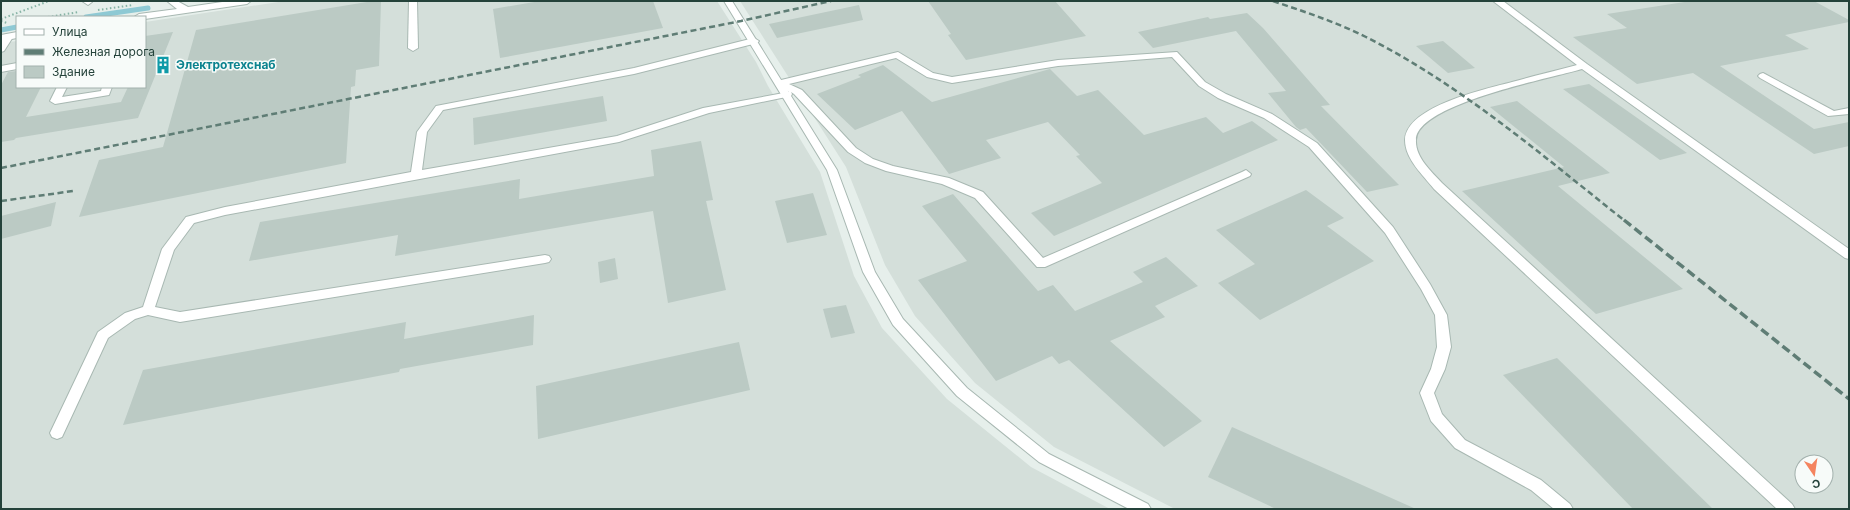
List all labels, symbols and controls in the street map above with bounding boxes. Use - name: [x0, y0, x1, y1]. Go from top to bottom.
- legend: [16, 16, 146, 88]
- text: Улица: [52, 24, 87, 39]
- text: Железная дорога: [52, 44, 155, 59]
- building icon: Электротехснаб: [153, 55, 173, 75]
- place label: Электротехснаб: [176, 57, 276, 72]
- text: Здание: [52, 64, 95, 79]
- north arrow: [1794, 454, 1834, 494]
- text: С: [1811, 476, 1822, 491]

